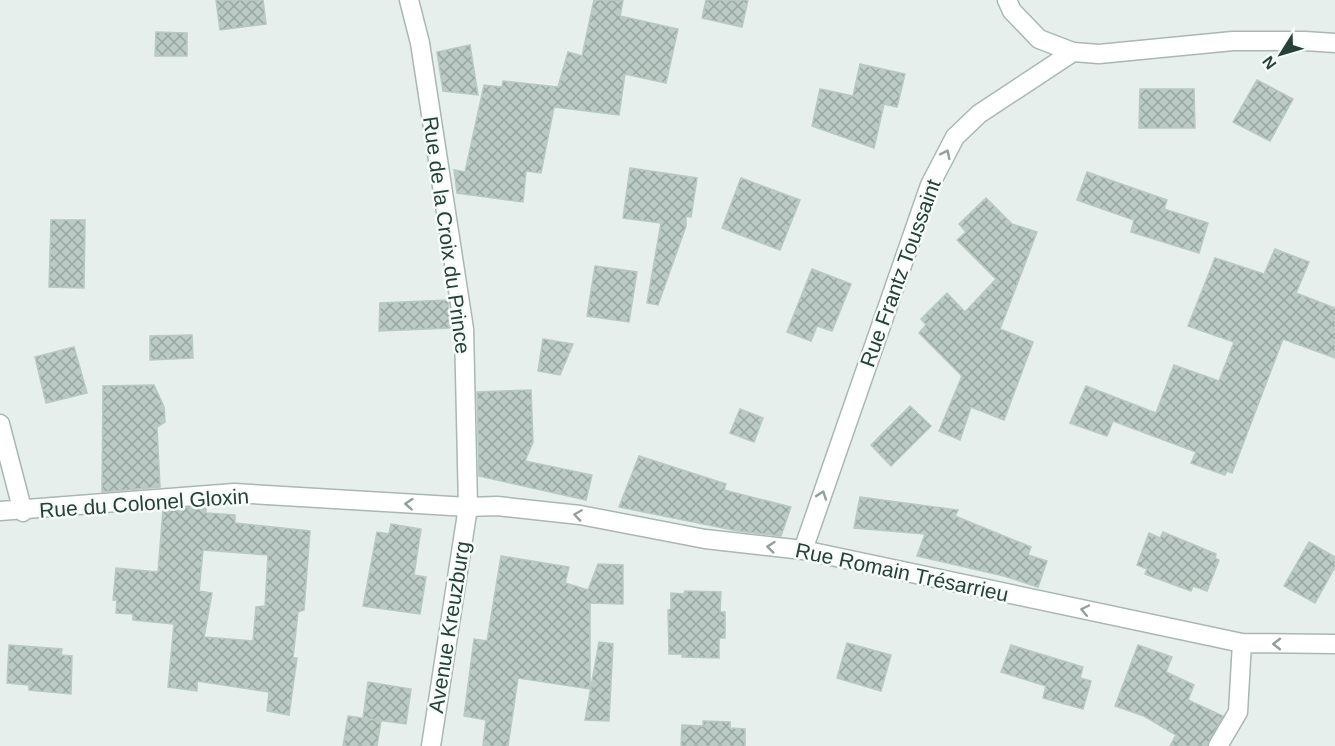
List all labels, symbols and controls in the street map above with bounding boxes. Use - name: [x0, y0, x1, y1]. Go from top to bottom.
- north arrow: [1251, 24, 1311, 84]
- text: N: [1259, 53, 1280, 72]
- street label: Rue de la Croix du Prince: [419, 115, 475, 355]
- one-way arrow: [939, 150, 950, 160]
- street label: Rue Frantz Toussaint: [855, 176, 945, 370]
- street label: Rue du Colonel Gloxin: [38, 484, 250, 522]
- one-way arrow: [814, 490, 827, 501]
- one-way arrow: [405, 497, 414, 510]
- one-way arrow: [574, 510, 583, 522]
- street label: Rue Romain Trésarrieu: [793, 538, 1011, 606]
- street label: Avenue Kreuzburg: [424, 539, 474, 715]
- one-way arrow: [766, 541, 775, 553]
- one-way arrow: [1080, 604, 1090, 617]
- one-way arrow: [1272, 638, 1281, 650]

